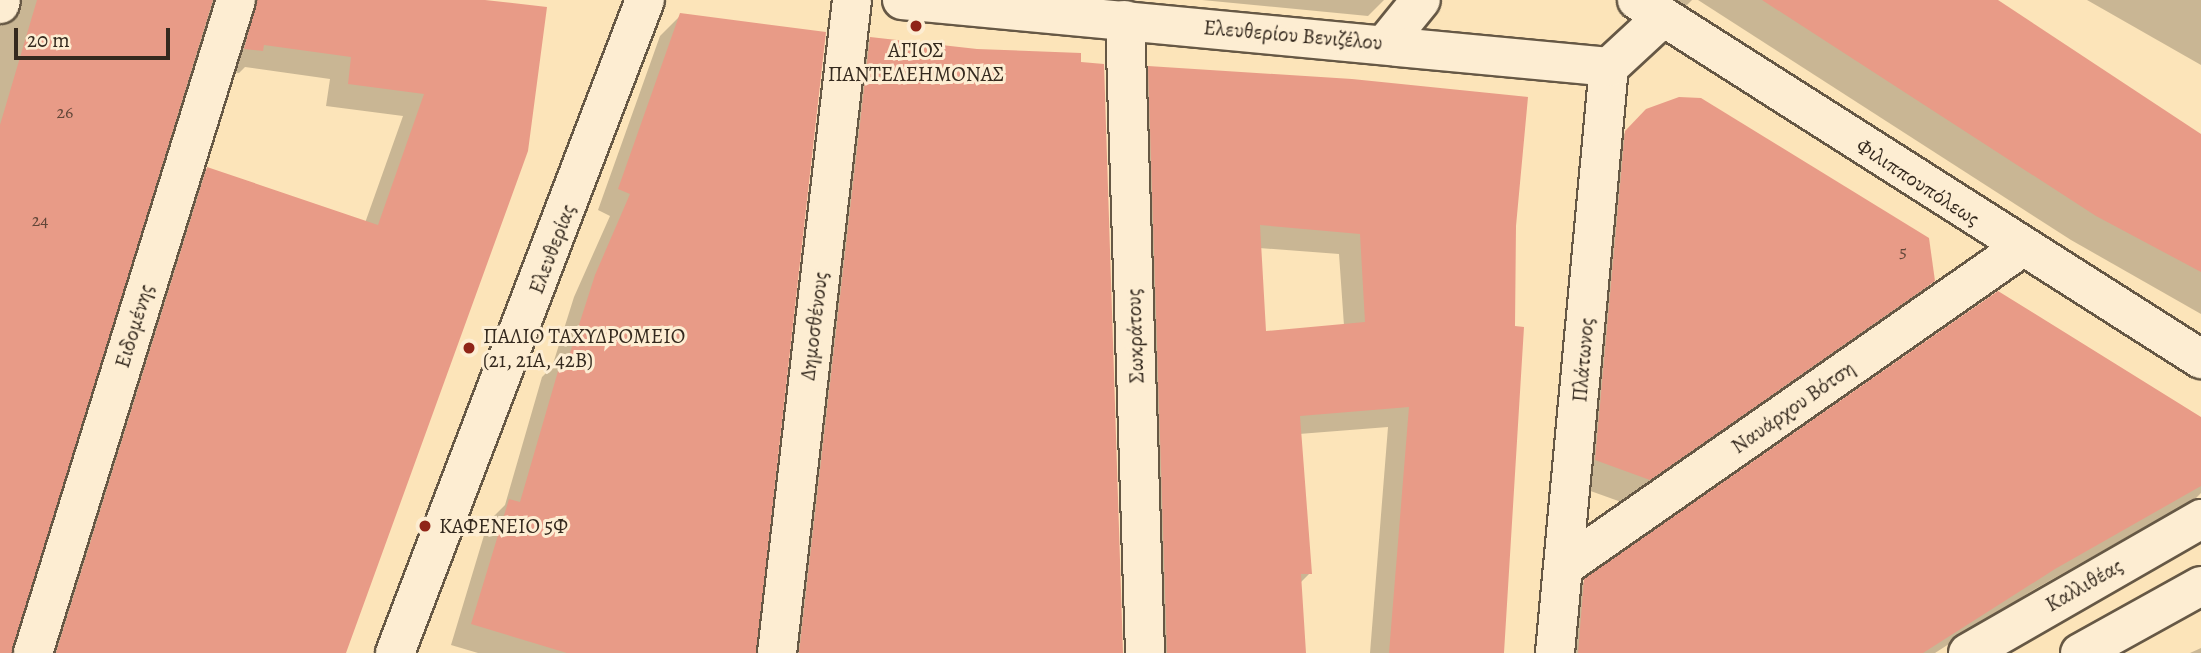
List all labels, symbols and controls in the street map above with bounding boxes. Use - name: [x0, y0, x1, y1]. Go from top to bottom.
- scale bar: [18, 14, 173, 58]
- street label: Ελευθερίου Βενιζέλου: [1202, 15, 1384, 55]
- marker: ΑΓΙΟΣ ΠΑΝΤΕΛΕΗΜΟΝΑΣ: [908, 18, 924, 34]
- text: 20 m: [27, 26, 70, 54]
- place label: ΑΓΙΟΣ ΠΑΝΤΕΛΕΗΜΟΝΑΣ: [828, 37, 1004, 87]
- house number: 26: [57, 101, 73, 123]
- street label: Φιλιππουπόλεως: [1852, 133, 1984, 231]
- street label: Ελευθερίας: [523, 201, 581, 297]
- house number: 24: [32, 209, 48, 231]
- house number: 5: [1899, 240, 1907, 262]
- street label: Δημοσθένους: [795, 270, 833, 382]
- street label: Ειδομένης: [109, 281, 159, 371]
- street label: Σωκράτους: [1121, 288, 1149, 384]
- street label: Πλάτωνος: [1567, 317, 1599, 403]
- place label: ΠΑΛΙΟ ΤΑΧΥΔΡΟΜΕΙΟ (21, 21Α, 42Β): [483, 323, 685, 373]
- marker: ΠΑΛΙΟ ΤΑΧΥΔΡΟΜΕΙΟ (21, 21Α, 42Β): [461, 340, 477, 356]
- street label: Ναυάρχου Βότση: [1726, 355, 1860, 459]
- place label: ΚΑΦΕΝΕΙΟ 5Φ: [439, 513, 568, 539]
- marker: ΚΑΦΕΝΕΙΟ 5Φ: [417, 518, 433, 534]
- street label: Καλλιθέας: [2041, 553, 2127, 617]

